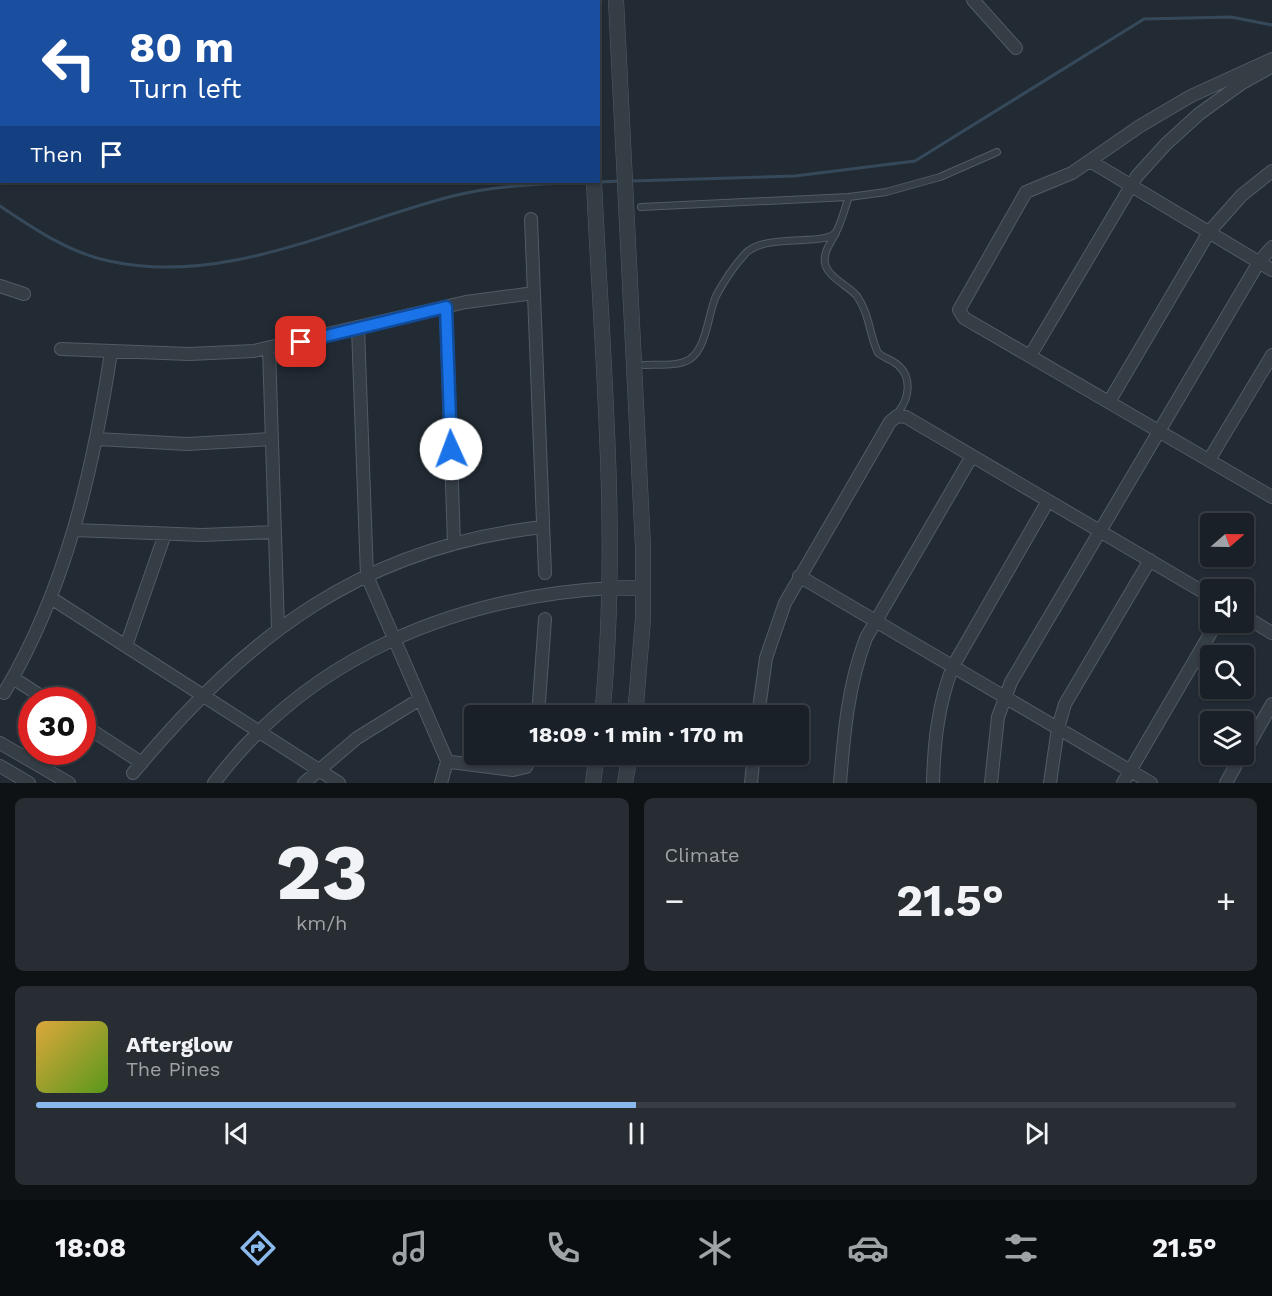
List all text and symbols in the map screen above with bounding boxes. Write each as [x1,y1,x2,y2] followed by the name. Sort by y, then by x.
[129,23,234,72] text: 80 m
[30,24,108,102] icon: left
[129,73,241,105] text: Turn left
[95,138,128,171] icon: arrive
[30,142,83,167] text: Then
[275,316,326,367] pin
[284,325,317,358] icon: arrive
[419,417,483,481] position arrow
[1200,513,1254,567] north arrow
[1200,513,1254,765] map controls
[1200,579,1254,633] button: sound
[1200,645,1254,699] button: search
[18,687,96,765] speed limit sign: 30
[1200,711,1254,765] button: layers
[529,722,744,747] text: 18:09 · 1 min · 170 m
[275,826,368,918] text: 23
[665,843,740,867] text: Climate
[896,874,1004,927] text: 21.5°
[665,881,684,920] text: −
[1216,881,1236,920] text: +
[296,911,348,935] text: km/h
[126,1032,233,1057] text: Afterglow
[126,1057,220,1081] text: The Pines
[220,1117,253,1150] icon: previous
[620,1117,653,1150] icon: pause
[1020,1117,1053,1150] icon: next
[237,1227,279,1269] icon: directions
[389,1227,431,1269] icon: music
[542,1227,584,1269] icon: phone
[694,1227,736,1269] icon: climate
[847,1227,889,1269] icon: car
[1000,1227,1042,1269] icon: filters
[55,1232,126,1264] text: 18:08
[1152,1232,1217,1264] text: 21.5°

